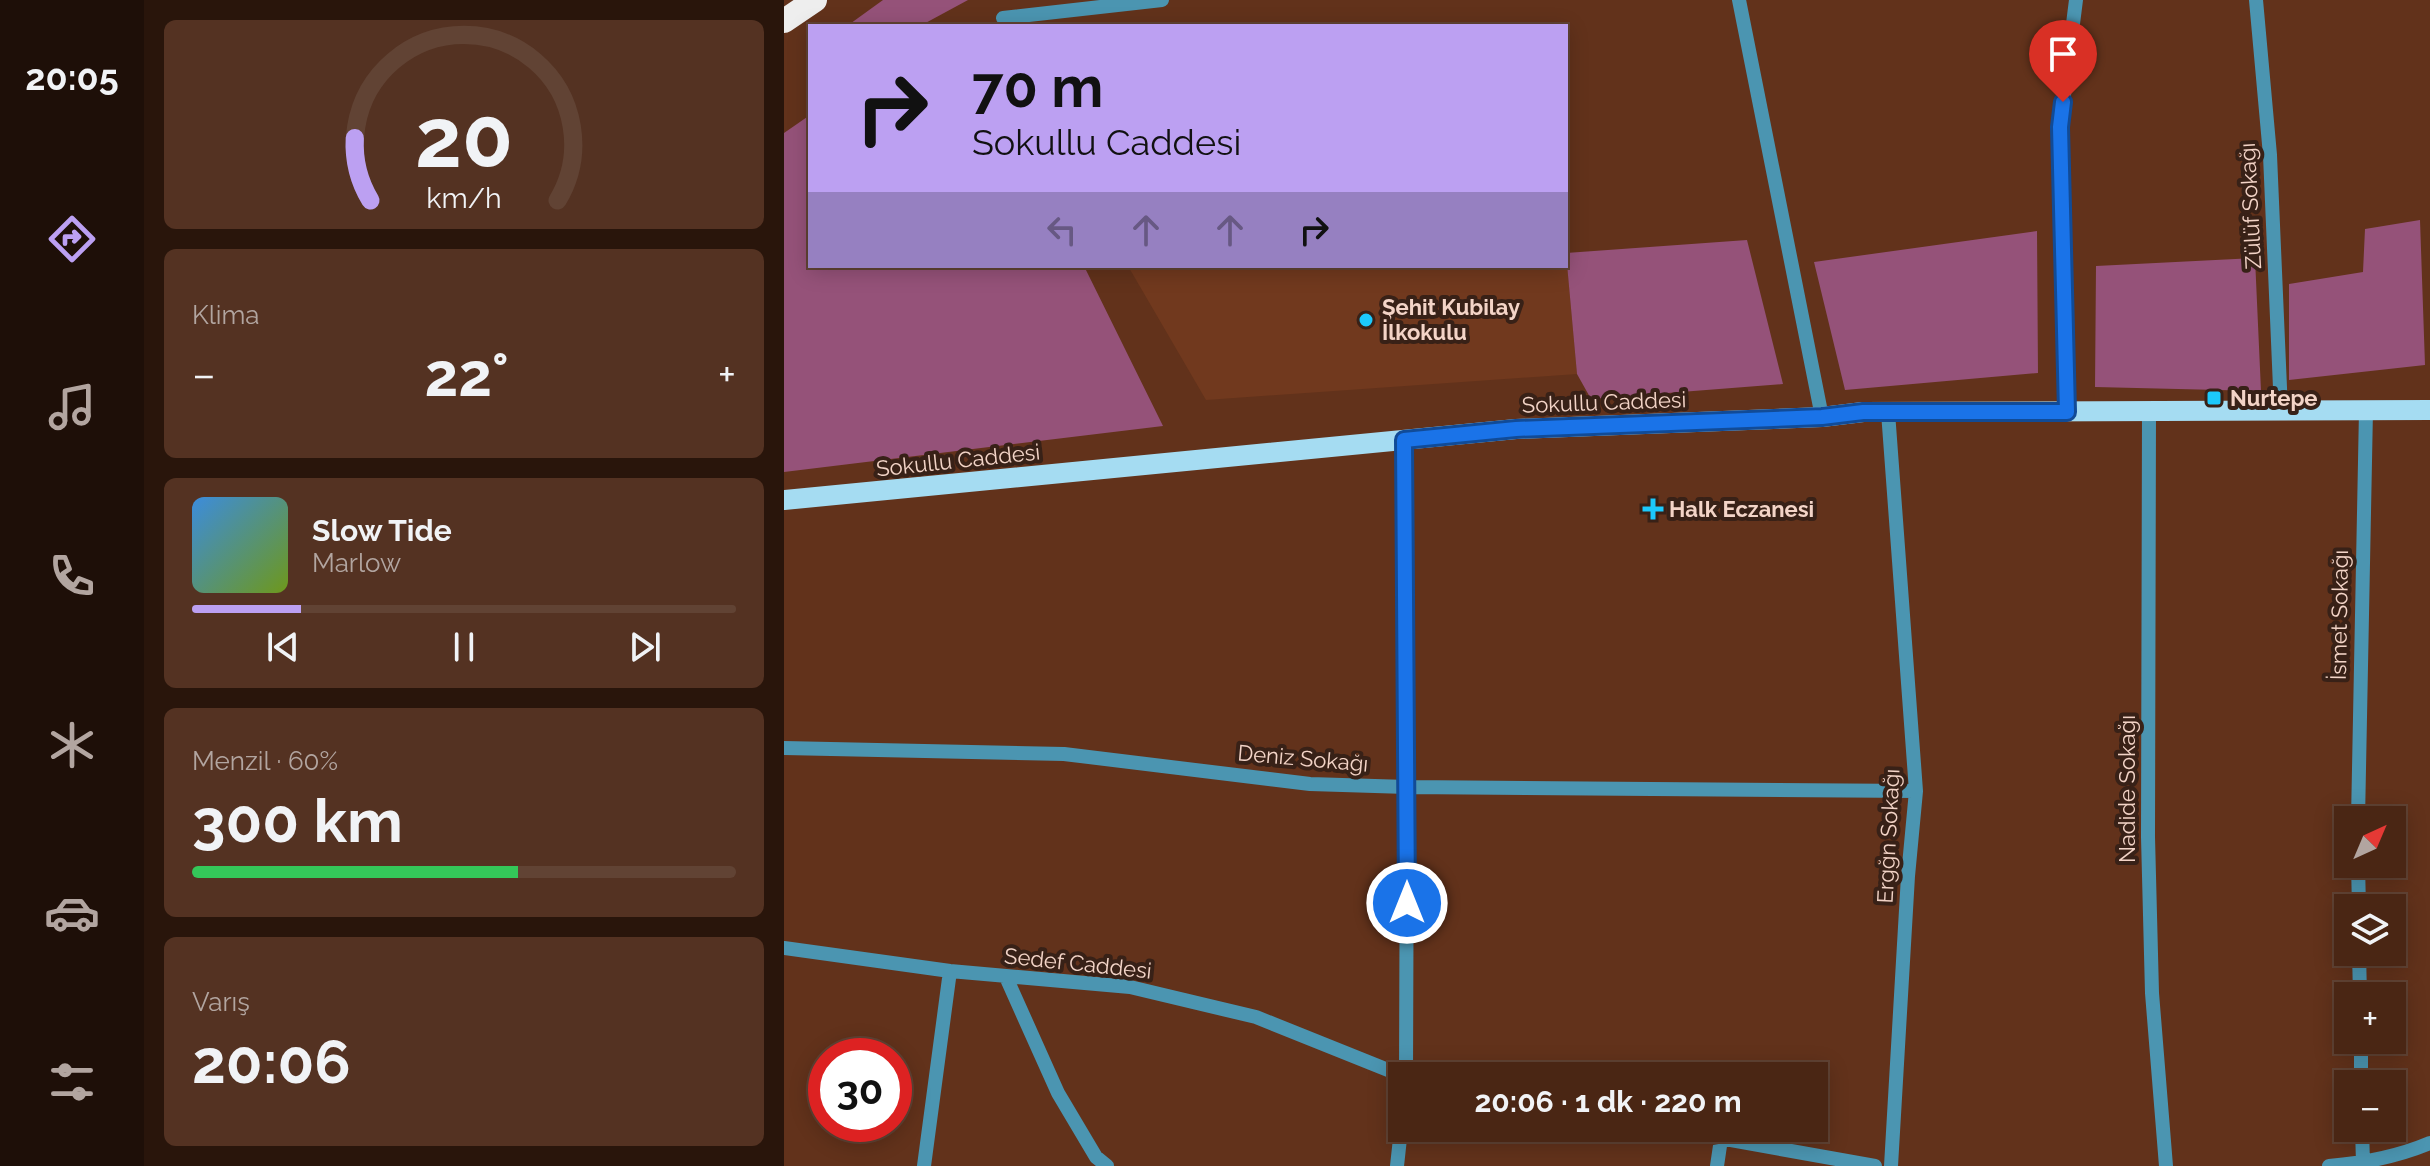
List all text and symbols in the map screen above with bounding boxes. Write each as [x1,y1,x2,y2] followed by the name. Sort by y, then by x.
[2029,20,2097,102] pin
[2041,32,2085,76] icon: arrive
[972,54,1103,120] text: 70 m
[25,56,119,98] text: 20:05
[840,56,944,160] icon: right
[415,88,513,185] text: 20
[972,121,1241,163] text: Sokullu Caddesi
[2234,142,2266,270] street label: Zülüf Sokağı
[426,181,502,215] text: km/h
[1040,208,1084,252] icon: left
[1124,208,1168,252] icon: ahead
[1208,208,1252,252] icon: ahead
[1292,208,1336,252] icon: right
[44,211,100,267] icon: directions
[1382,294,1520,345] place label: Şehit Kubilay İlkokulu
[192,300,260,330] text: Klima
[1357,311,1375,329] marker: Şehit Kubilay İlkokulu
[425,340,509,410] text: 22°
[192,349,216,400] text: −
[718,349,736,400] text: +
[44,379,100,435] icon: music
[2230,385,2318,411] place label: Nurtepe
[1521,386,1687,418] street label: Sokullu Caddesi
[2205,389,2223,407] marker: Nurtepe
[875,438,1041,482] street label: Sokullu Caddesi
[1669,496,1814,522] place label: Halk Eczanesi
[1644,500,1662,518] marker: Halk Eczanesi
[312,513,452,548] text: Slow Tide
[44,548,100,604] icon: phone
[312,548,401,578] text: Marlow
[2325,550,2353,680] street label: İsmet Sokağı
[261,625,305,669] icon: previous
[442,625,486,669] icon: pause
[623,625,667,669] icon: next
[2114,715,2140,863] street label: Nadide Sokağı
[44,717,100,773] icon: climate
[1237,739,1369,777] street label: Deniz Sokağı
[192,746,338,776] text: Menzil · 60%
[1871,768,1905,904] street label: Ergğn Sokağı
[192,786,403,856] text: 300 km
[2334,806,2406,878] north arrow
[2334,806,2406,1142] map controls
[1365,861,1449,945] position arrow
[44,885,100,941] icon: car
[2334,894,2406,966] button: layers
[1003,942,1153,984] street label: Sedef Caddesi
[2334,982,2406,1054] button: +
[192,987,250,1017] text: Varış
[192,1027,351,1097] text: 20:06
[808,1038,912,1142] speed limit sign: 30
[44,1054,100,1110] icon: filters
[2334,1070,2406,1142] button: −
[1474,1084,1742,1119] text: 20:06 · 1 dk · 220 m

